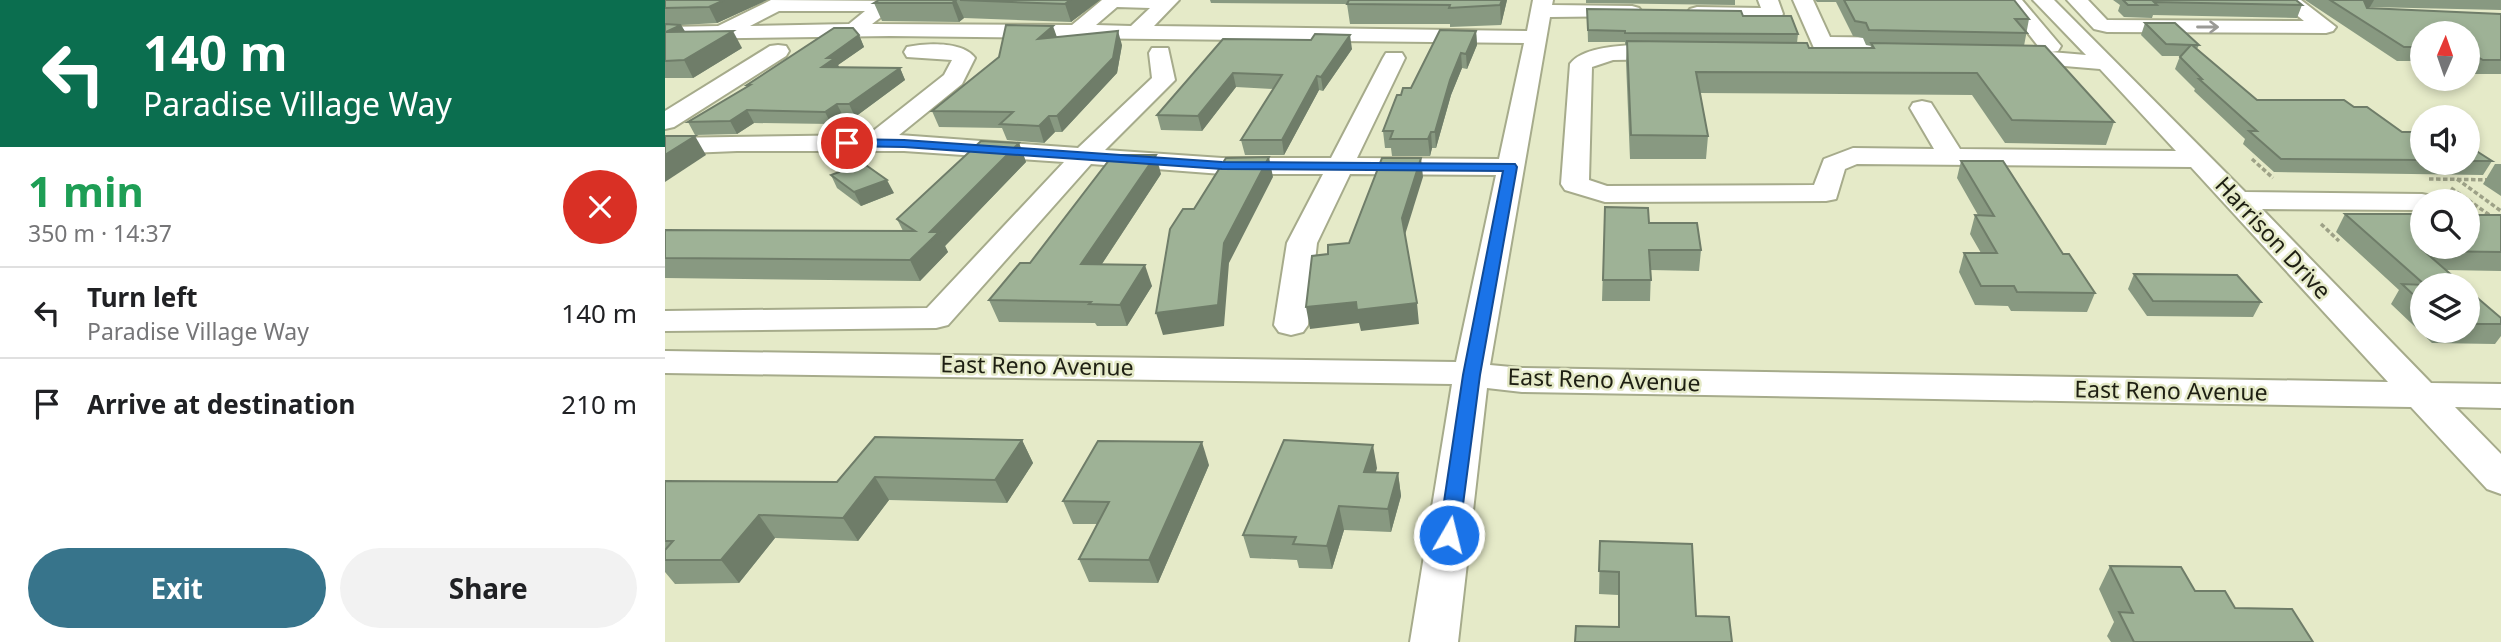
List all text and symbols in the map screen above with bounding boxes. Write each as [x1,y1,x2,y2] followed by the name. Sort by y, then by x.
[143,19,288,85] text: 140 m
[2197,20,2220,34] one-way arrow
[2410,21,2480,91] north arrow
[2410,21,2480,343] map controls
[28,28,119,119] icon: left
[143,82,452,125] text: Paradise Village Way
[2410,105,2480,175] button: sound
[817,113,877,173] pin
[828,124,866,162] icon: arrive
[28,162,144,219] text: 1 min
[2209,169,2339,306] street label: Harrison Drive
[563,170,637,244] button: close
[2410,189,2480,259] button: search
[28,217,172,249] text: 350 m · 14:37
[2410,273,2480,343] button: layers
[87,279,198,315] text: Turn left
[28,294,66,332] icon: left
[561,295,637,331] text: 140 m
[87,315,309,347] text: Paradise Village Way
[940,347,1134,383] street label: East Reno Avenue
[1507,360,1701,398] street label: East Reno Avenue
[2074,372,2268,408] street label: East Reno Avenue
[28,385,66,423] icon: arrive
[87,386,356,422] text: Arrive at destination
[561,386,637,422] text: 210 m
[1412,498,1486,572] position arrow
[28,548,326,628] button: Exit
[340,548,637,628] button: Share

